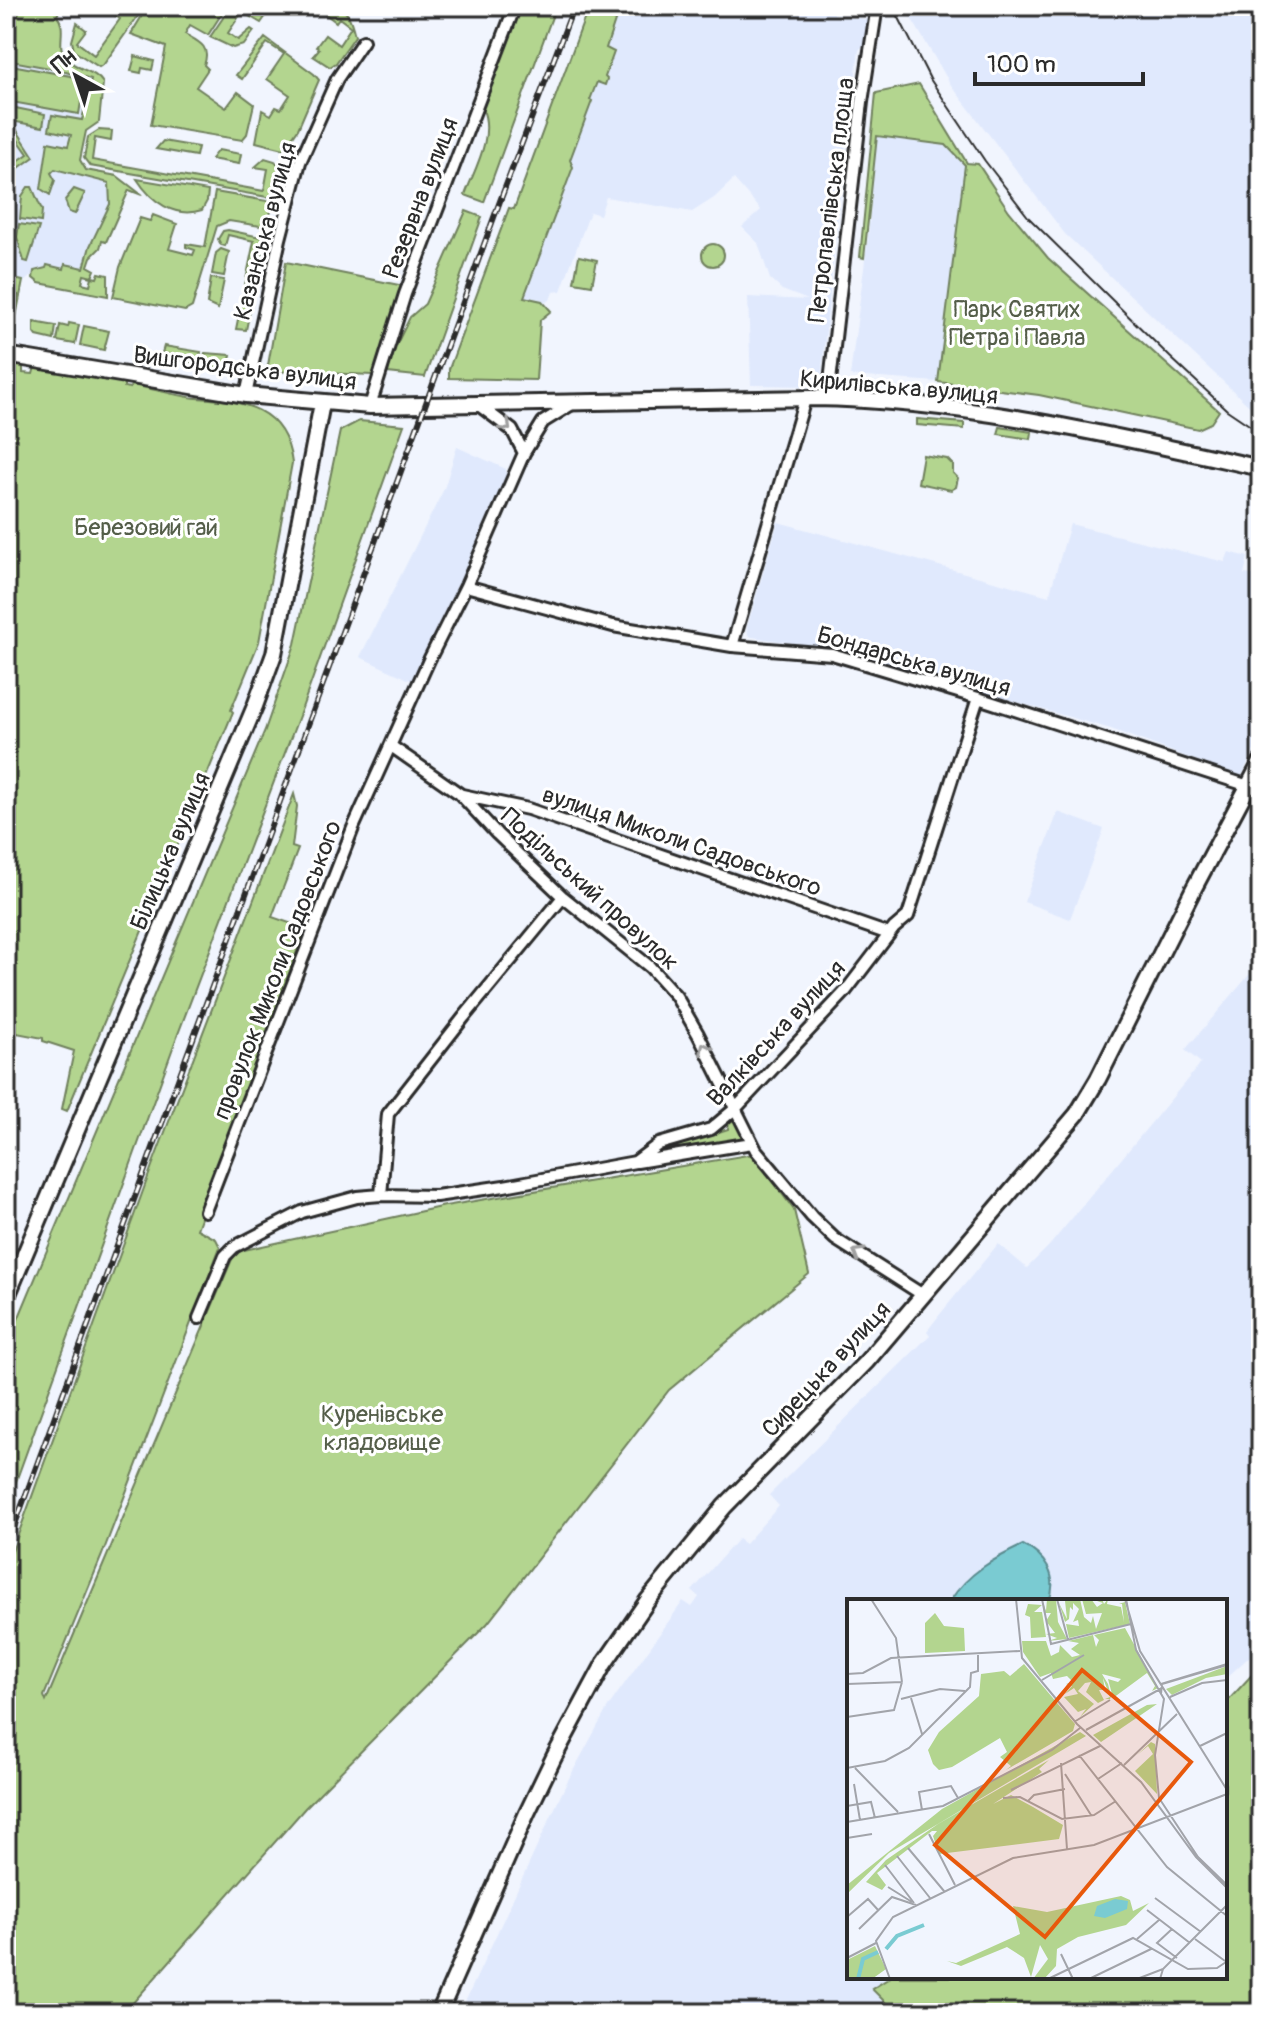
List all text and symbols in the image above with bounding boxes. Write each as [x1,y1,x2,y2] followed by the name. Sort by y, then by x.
[36,36,116,116] north arrow
[975,36,1143,86] scale bar
[46,43,82,80] text: Пн
[987,50,1056,79] text: 100 m
[802,76,861,324] street label: Петропавлівська площа
[376,113,465,283] street label: Резервна вулиця
[228,139,303,323] street label: Казанська вулиця
[949,295,1085,352] park label: Парк Святих Петра і Павла
[132,340,358,397] street label: Вишгородська вулиця
[799,364,999,411] street label: Кирилівська вулиця
[497,417,511,432] one-way arrow
[74,513,218,542] park label: Березовий гай
[814,620,1014,703] street label: Бондарська вулиця
[124,768,217,934] street label: Білицька вулиця
[538,780,825,903] street label: вулиця Миколи Садовського
[495,802,684,977] street label: Подільський провулок
[207,816,348,1124] street label: провулок Миколи Садовського
[701,954,852,1113] street label: Валківська вулиця
[700,1041,715,1056] one-way arrow
[852,1247,867,1263] one-way arrow
[756,1295,897,1443] street label: Сирецька вулиця
[321,1400,444,1457] park label: Куренівське кладовище
[847,1599,1227,1979] inset map

